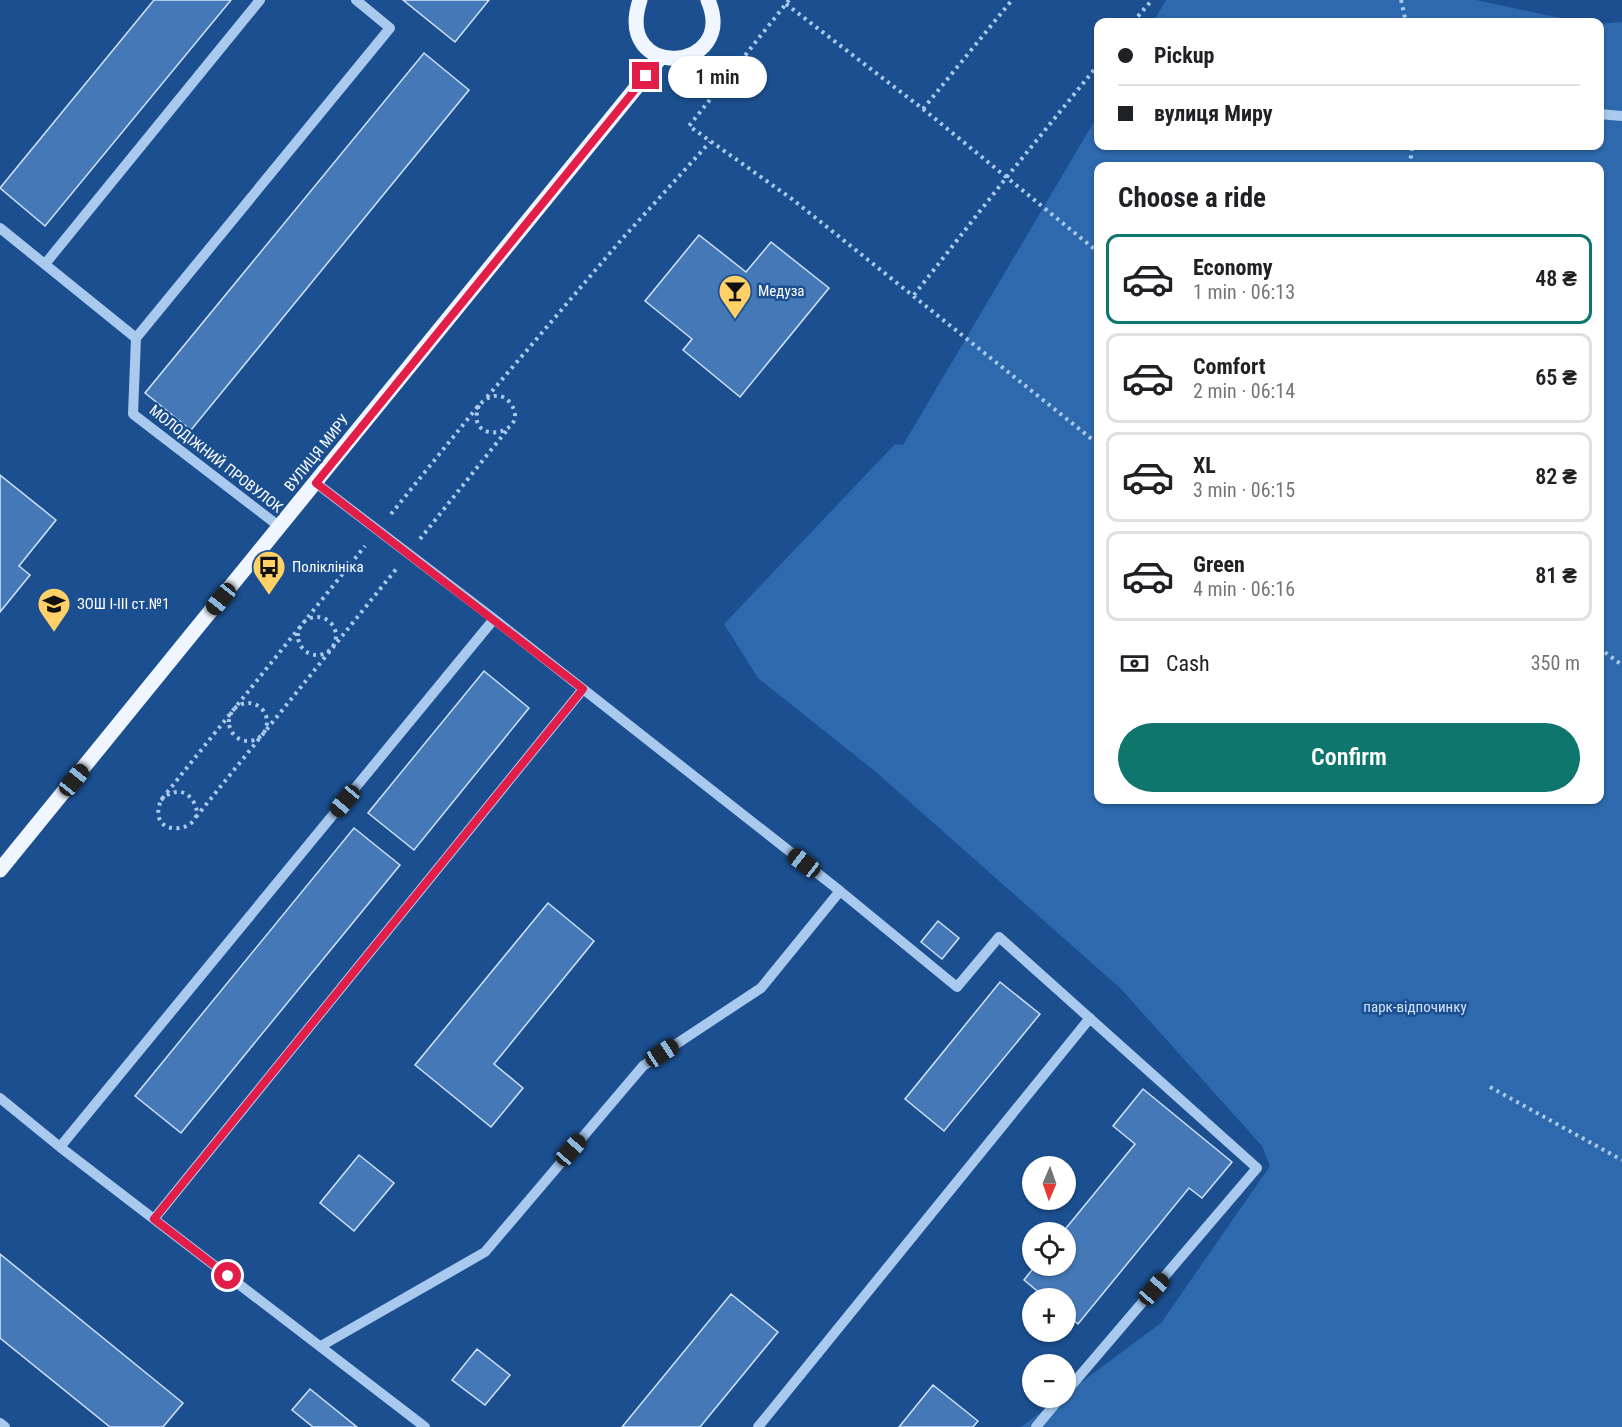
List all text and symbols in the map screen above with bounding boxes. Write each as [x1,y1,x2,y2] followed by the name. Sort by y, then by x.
[1154,43,1214,68] text: Pickup
[667,55,766,97] callout: 1 min
[632,62,659,89] route end
[695,65,740,89] text: 1 min
[1154,101,1273,126] text: вулиця Миру
[1118,182,1266,214] text: Choose a ride
[1121,252,1175,306] icon: car
[1193,255,1273,280] text: Economy
[1535,266,1577,291] text: 48 ₴
[717,273,753,320] bar icon: Медуза
[1193,280,1295,304] text: 1 min · 06:13
[758,282,805,300] place label: Медуза
[1121,351,1175,405] icon: car
[1193,354,1266,379] text: Comfort
[1535,365,1577,390] text: 65 ₴
[1193,379,1295,403] text: 2 min · 06:14
[146,401,287,517] street label: МОЛОДІЖНИЙ ПРОВУЛОК
[281,411,353,495] street label: ВУЛИЦЯ МИРУ
[1121,450,1175,504] icon: car
[1193,453,1216,478] text: XL
[1535,464,1577,489] text: 82 ₴
[1193,478,1295,502] text: 3 min · 06:15
[251,549,287,596] bus stop icon: Поліклініка
[1121,549,1175,603] icon: car
[1193,552,1245,577] text: Green
[292,558,364,576] place label: Поліклініка
[1535,563,1577,588] text: 81 ₴
[1193,577,1295,601] text: 4 min · 06:16
[203,579,239,619] car
[36,586,72,633] school or university icon: ЗОШ I-III ст.№1
[77,595,170,613] place label: ЗОШ I-III ст.№1
[1118,647,1151,680] icon: cash
[1166,651,1210,676] text: Cash
[1531,651,1580,675] text: 350 m
[1118,723,1580,792] button: Confirm
[56,760,92,800] car
[327,781,363,821] car
[784,845,824,881] car
[1363,998,1467,1016] park label: парк-відпочинку
[642,1036,682,1070] car
[552,1131,590,1169] car
[1022,1156,1076,1210] north arrow
[1022,1156,1076,1408] map controls
[1022,1222,1076,1276] button: locate
[214,1262,241,1289] route start
[1135,1270,1173,1308] car
[1022,1288,1076,1342] button: +
[1022,1354,1076,1408] button: −

